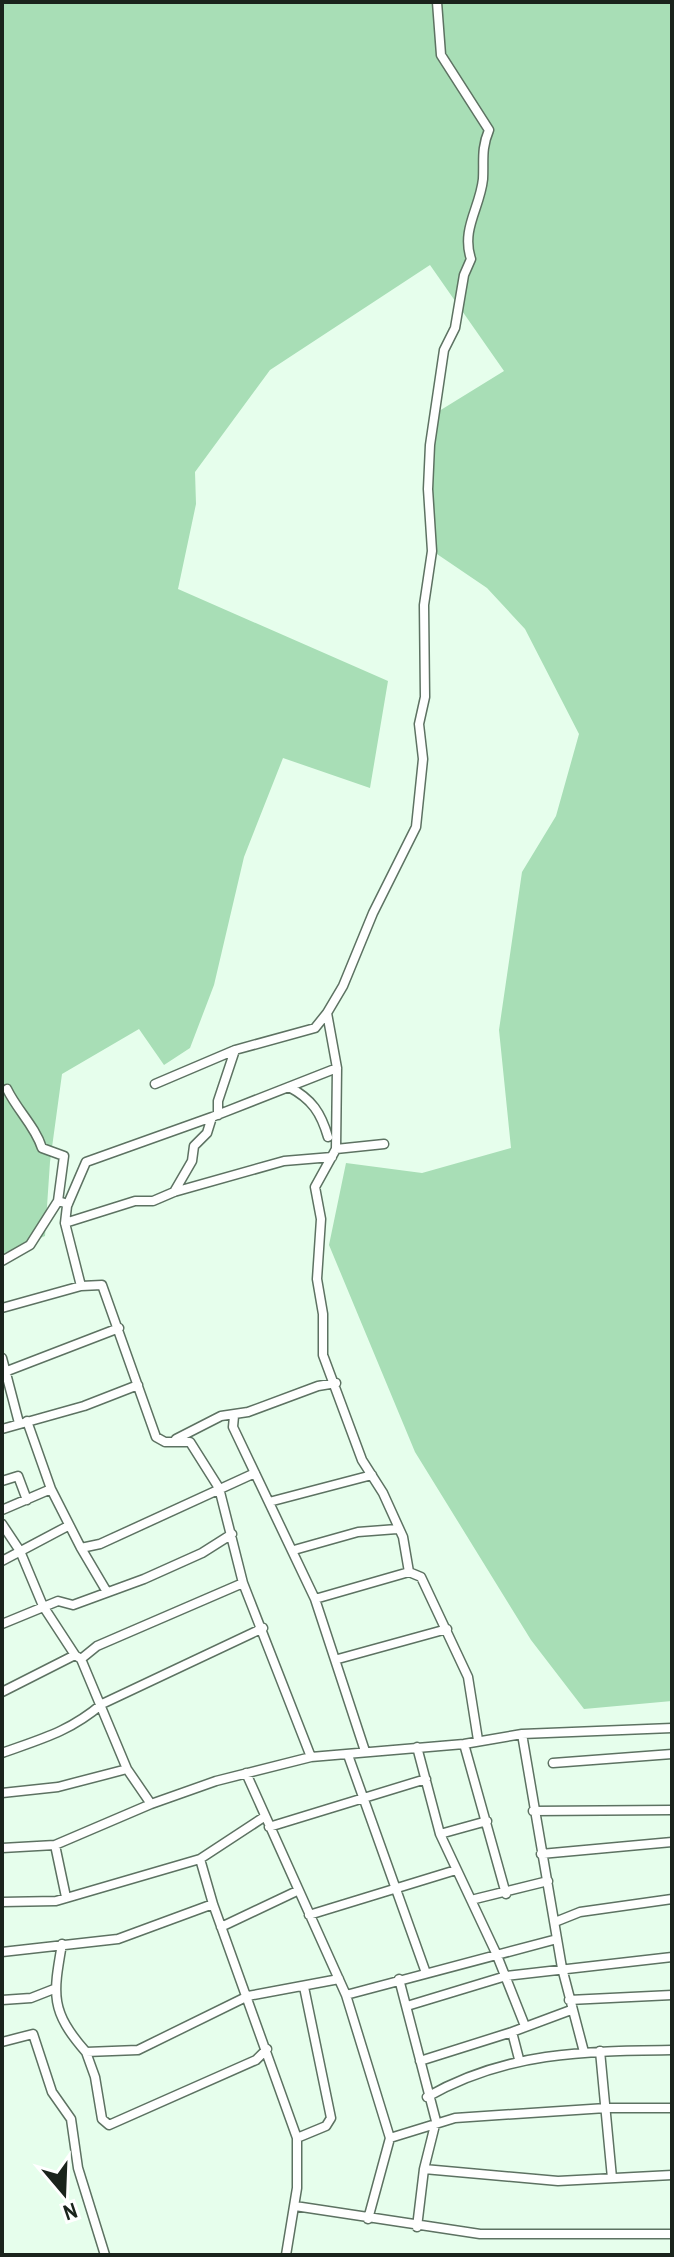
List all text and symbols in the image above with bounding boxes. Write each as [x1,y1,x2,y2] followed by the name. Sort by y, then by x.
[24,2153,104,2233] north arrow
[59,2196,82,2228] text: N

